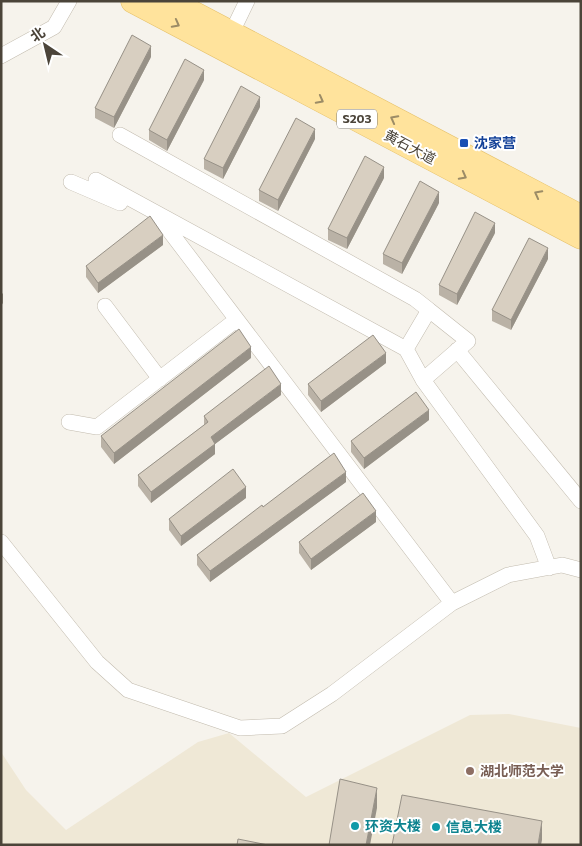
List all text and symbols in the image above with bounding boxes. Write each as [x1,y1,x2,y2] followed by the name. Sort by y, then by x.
[171,18,180,28] one-way arrow
[20,20,70,70] north arrow
[27,23,48,45] text: 北
[314,94,323,104] one-way arrow
[337,110,377,128] road number: S203
[390,115,399,125] one-way arrow
[382,126,439,167] street label: 黄石大道
[474,134,516,151] place label: 沈家营
[458,137,470,149] marker: 沈家营
[458,169,467,179] one-way arrow
[534,191,543,201] one-way arrow
[480,762,564,779] place label: 湖北师范大学
[464,765,476,777] marker: 湖北师范大学
[365,817,421,834] place label: 环资大楼
[446,818,502,835] place label: 信息大楼
[349,820,361,832] marker: 环资大楼
[430,821,442,833] marker: 信息大楼

